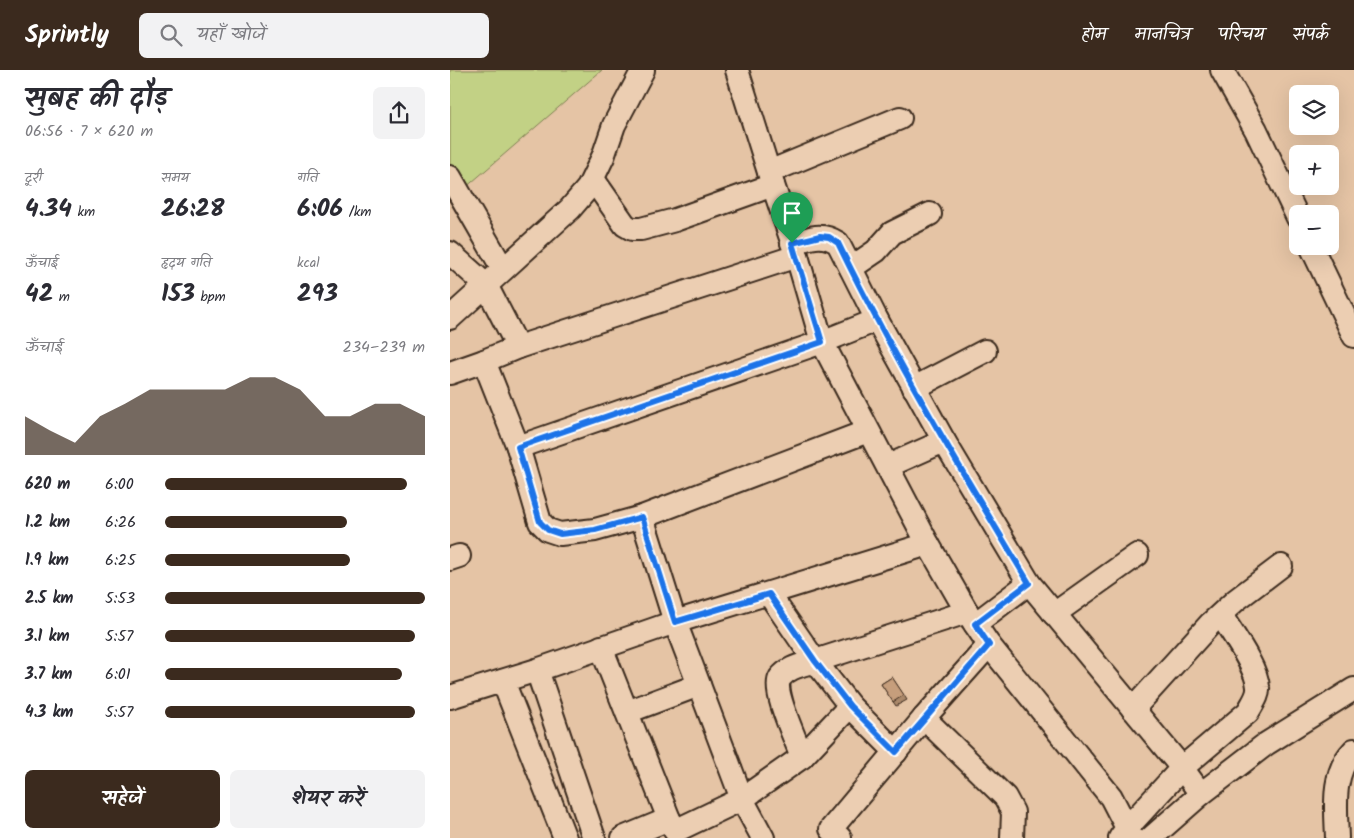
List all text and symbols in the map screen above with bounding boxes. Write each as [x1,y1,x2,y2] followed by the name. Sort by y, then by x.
[139,13,489,58] search box
[25,16,109,55] text: Sprintly
[197,20,266,50] text: यहाँ खोजें
[157,21,185,49] icon: search
[1081,21,1106,50] text: होम
[1134,21,1190,50] text: मानचित्र
[1218,21,1264,50] text: परिचय
[1292,21,1329,50] text: संपर्क
[25,77,168,122] text: सुबह की दौड़
[1289,85,1339,255] map controls
[1289,85,1339,135] button: layers
[373,87,425,139] button: share
[25,119,153,144] text: 06:56 · 7 × 620 m
[1289,145,1339,195] button: +
[25,167,42,189] text: दूरी
[161,167,189,189] text: समय
[297,167,318,189] text: गति
[25,189,72,229] text: 4.34
[161,189,225,229] text: 26:28
[297,189,343,229] text: 6:06
[771,192,813,243] pin
[778,199,806,227] icon: arrive
[72,201,95,223] text: km
[343,201,371,223] text: /km
[1289,205,1339,255] button: −
[25,252,58,274] text: ऊँचाई
[161,252,211,274] text: हृदय गति
[297,252,320,274] text: kcal
[25,274,53,314] text: 42
[161,274,195,314] text: 153
[297,274,338,314] text: 293
[53,286,70,308] text: m
[195,286,226,308] text: bpm
[25,335,63,360] text: ऊँचाई
[343,335,425,360] text: 234–239 m
[25,472,70,497] text: 620 m
[105,472,134,497] text: 6:00
[25,510,70,535] text: 1.2 km
[105,510,136,535] text: 6:26
[25,548,69,573] text: 1.9 km
[105,548,136,573] text: 6:25
[25,586,73,611] text: 2.5 km
[105,586,135,611] text: 5:53
[25,624,70,649] text: 3.1 km
[105,624,134,649] text: 5:57
[25,662,72,687] text: 3.7 km
[105,662,131,687] text: 6:01
[25,700,73,725] text: 4.3 km
[105,700,134,725] text: 5:57
[25,770,220,828] button: सहेजें
[230,770,425,828] button: शेयर करें

